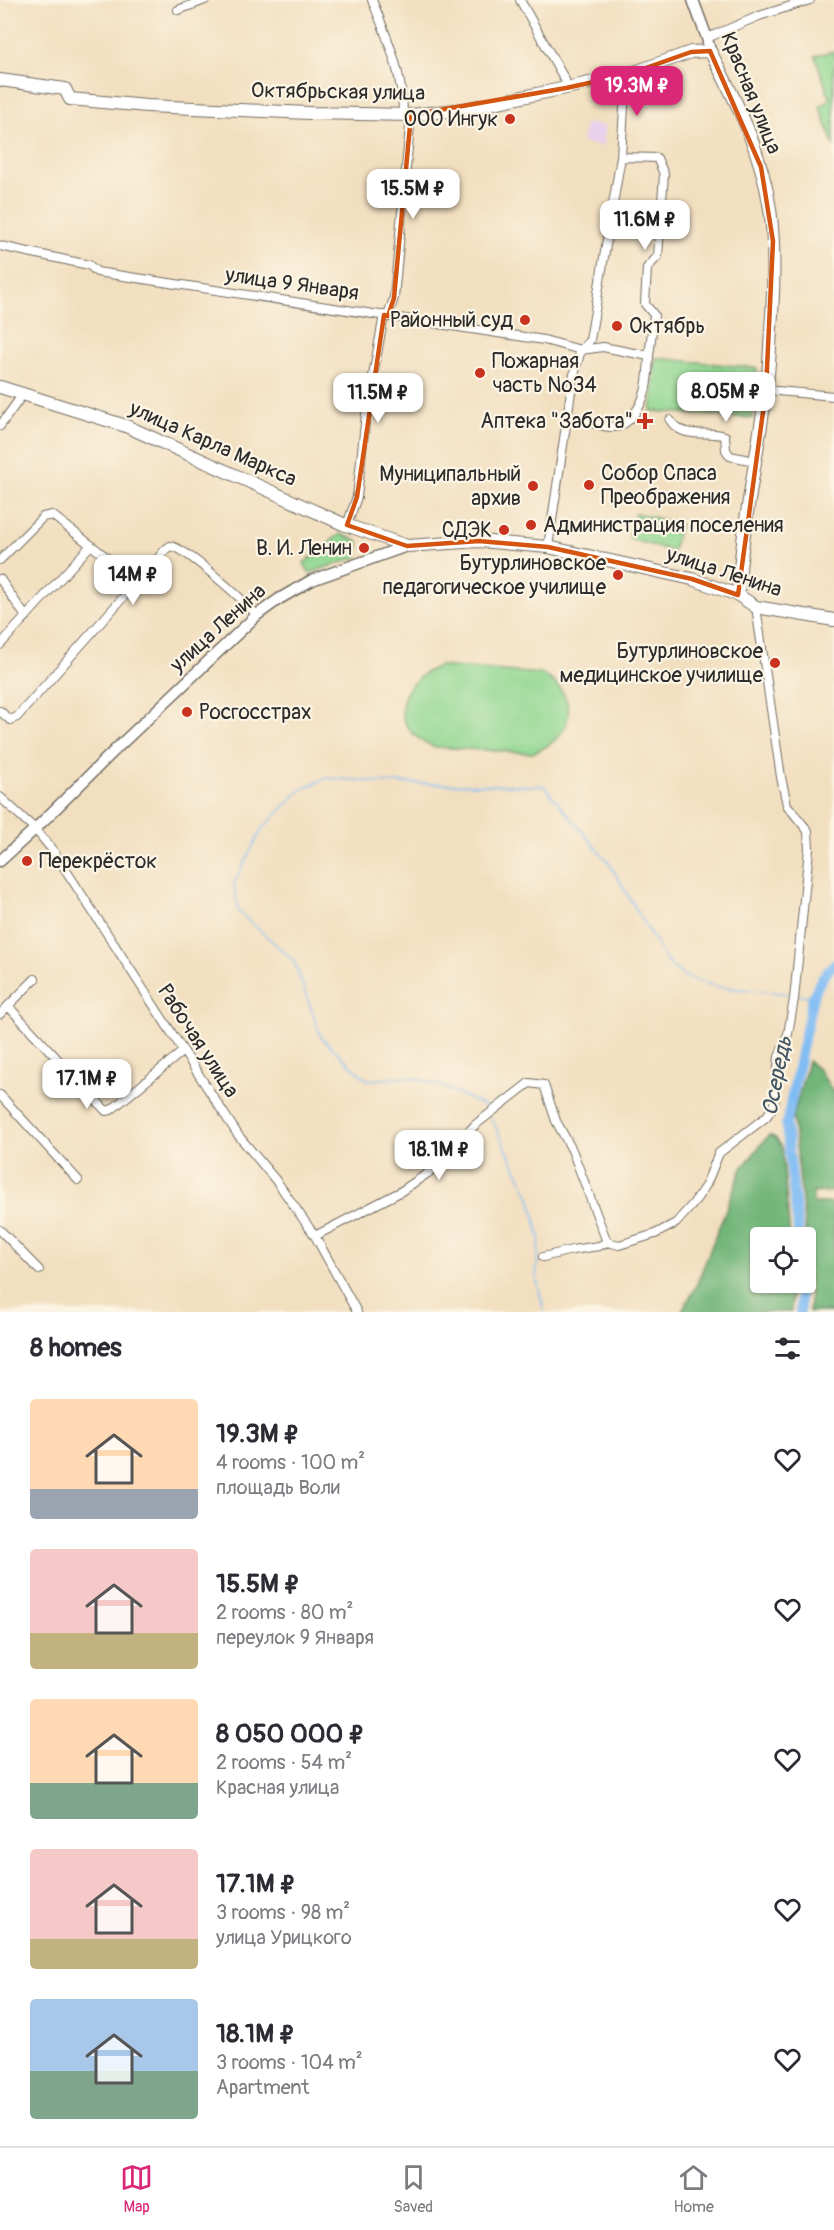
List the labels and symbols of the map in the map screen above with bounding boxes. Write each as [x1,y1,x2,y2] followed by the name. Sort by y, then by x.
[714,28,788,158] street label: Красная улица
[582,66,692,117] pin: 19.3M ₽
[251,77,425,107] street label: Октябрьская улица
[403,106,498,133] place label: ООО Ингук
[503,112,517,126] marker: ООО Ингук
[358,169,468,220] pin: 15.5M ₽
[590,200,700,251] pin: 11.6M ₽
[222,261,361,307] street label: улица 9 Января
[390,307,513,334] place label: Районный суд
[518,313,532,327] marker: Районный суд
[629,313,705,340] place label: Октябрь
[610,319,624,333] marker: Октябрь
[492,348,597,399] place label: Пожарная часть №34
[473,366,487,380] marker: Пожарная часть №34
[671,372,781,423] pin: 8.05M ₽
[323,373,433,424] pin: 11.5M ₽
[124,395,301,493] street label: улица Карла Маркса
[480,408,633,435] place label: Аптека "Забота"
[638,414,652,428] marker: Аптека "Забота"
[601,460,730,511] place label: Собор Спаса Преображения
[379,461,521,512] place label: Муниципальный архив
[582,478,596,492] marker: Собор Спаса Преображения
[526,479,540,493] marker: Муниципальный архив
[543,512,784,539] place label: Администрация поселения
[442,517,492,544] place label: СДЭК
[524,518,538,532] marker: Администрация поселения
[497,523,511,537] marker: СДЭК
[256,535,352,562] place label: В. И. Ленин
[662,540,785,603] street label: улица Ленина
[357,541,371,555] marker: В. И. Ленин
[382,550,607,601] place label: Бутурлиновское педагогическое училище
[91,555,175,606] pin: 14M ₽
[611,568,625,582] marker: Бутурлиновское педагогическое училище
[164,578,272,679] street label: улица Ленина
[560,638,764,689] place label: Бутурлиновское медицинское училище
[768,656,782,670] marker: Бутурлиновское медицинское училище
[199,699,311,726] place label: Росгосстрах
[180,705,194,719] marker: Росгосстрах
[39,848,157,875] place label: Перекрёсток
[20,854,34,868] marker: Перекрёсток
[151,979,245,1103] street label: Рабочая улица
[756,1033,799,1118] water label: Осередь
[32,1059,142,1110] pin: 17.1M ₽
[384,1130,494,1181] pin: 18.1M ₽

